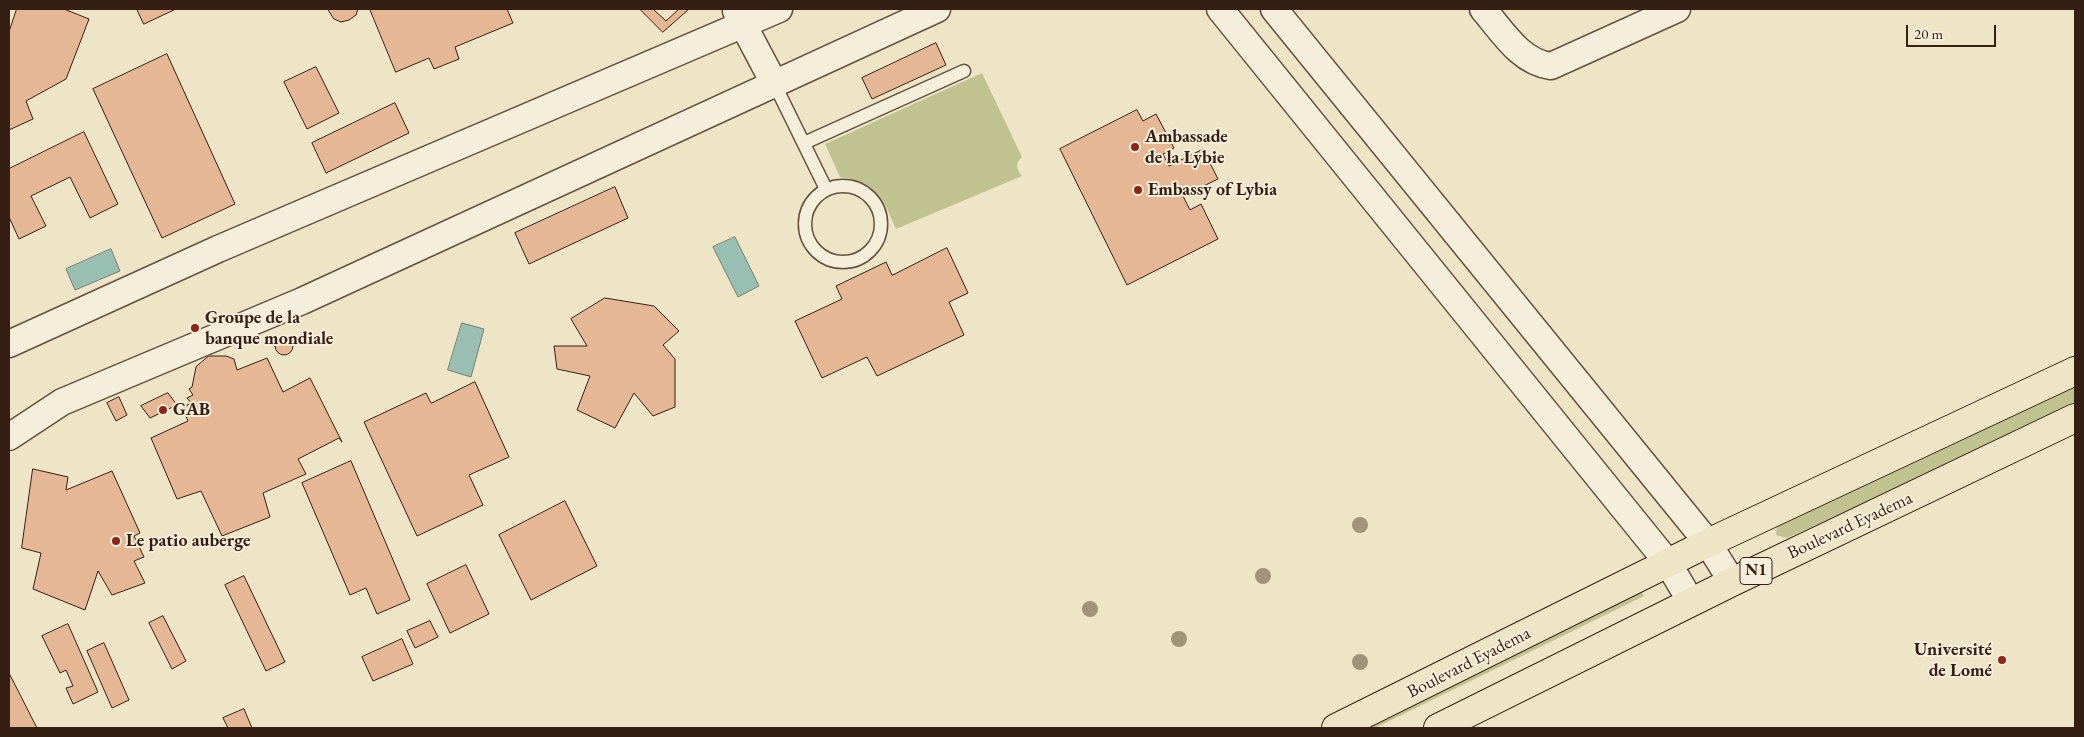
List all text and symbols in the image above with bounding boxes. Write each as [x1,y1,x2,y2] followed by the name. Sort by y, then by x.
[1909,15,1999,47] scale bar
[1914,24,1943,43] text: 20 m
[1145,126,1228,168] place label: Ambassade de la Lybie
[1129,141,1141,153] marker: Ambassade de la Lybie
[1148,179,1277,201] place label: Embassy of Lybia
[1132,184,1144,196] marker: Embassy of Lybia
[205,307,333,350] place label: Groupe de la banque mondiale
[189,322,201,334] marker: Groupe de la banque mondiale
[173,399,210,421] place label: GAB
[157,404,169,416] marker: GAB
[1784,488,1916,564] street label: Boulevard Eyadema
[126,530,251,552] place label: Le patio auberge
[110,535,122,547] marker: Le patio auberge
[1740,558,1772,584] road number: N1
[1404,623,1534,703] street label: Boulevard Eyadema
[1914,639,1992,682] place label: Université de Lomé
[1996,654,2008,666] marker: Université de Lomé

